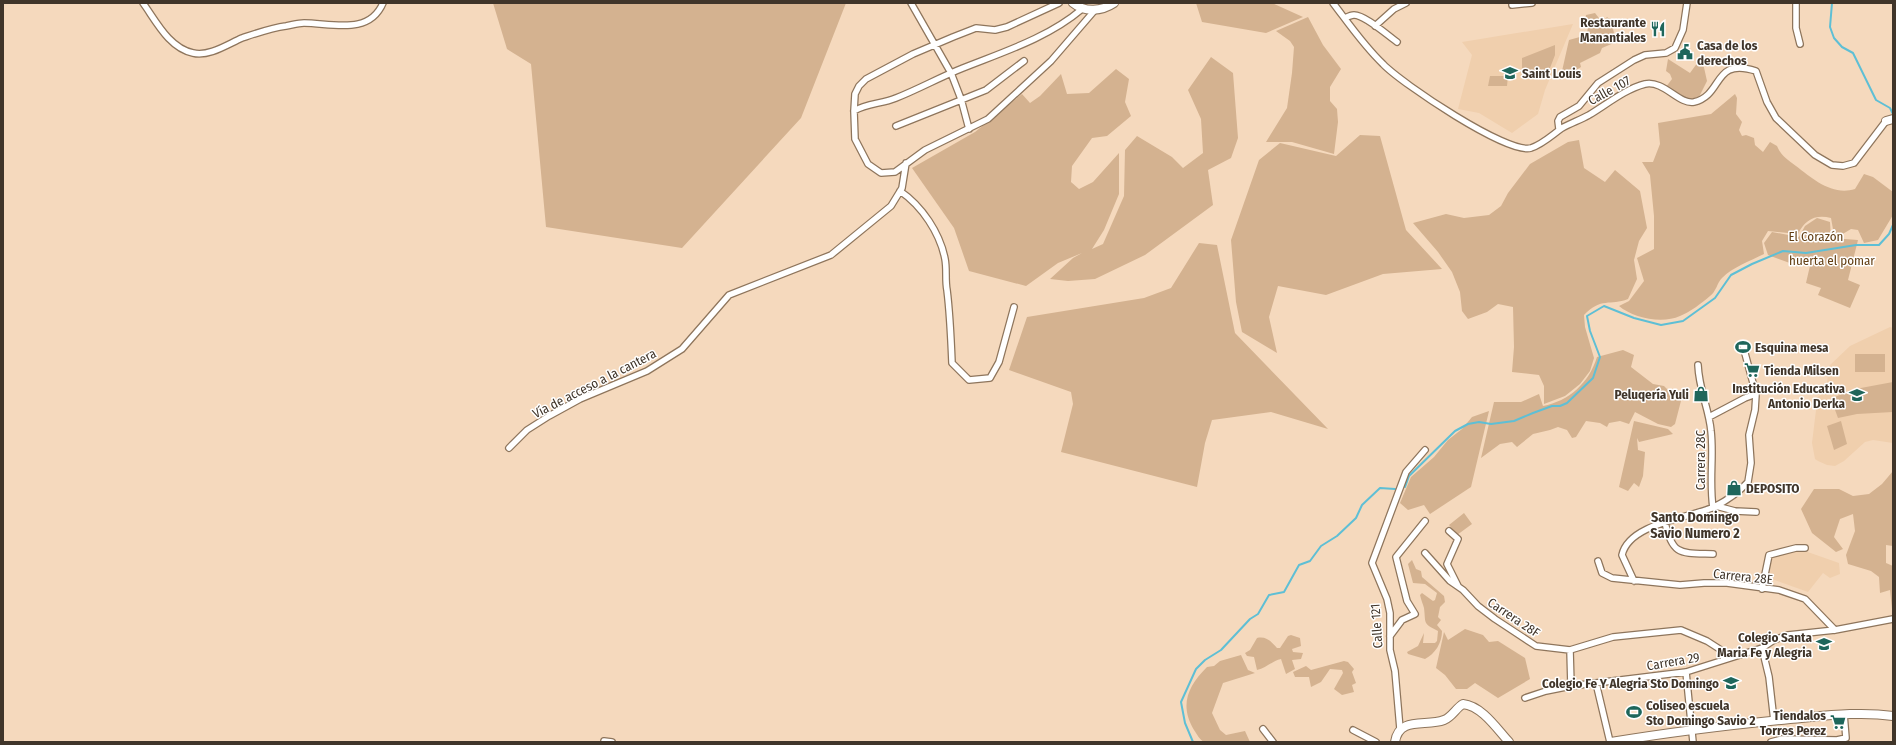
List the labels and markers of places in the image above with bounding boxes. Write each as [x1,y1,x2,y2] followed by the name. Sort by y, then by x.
[1580,15,1646,45] place label: Restaurante Manantiales
[1649,20,1667,38] restaurant icon: Restaurante Manantiales
[1697,38,1758,68] place label: Casa de los derechos
[1676,43,1694,61] public building icon: Casa de los derechos
[1501,64,1519,82] school or university icon: Saint Louis
[1522,66,1582,81] place label: Saint Louis
[1734,338,1752,356] sports icon: Esquina mesa
[1755,340,1829,355] place label: Esquina mesa
[1743,361,1761,379] supermarket icon: Tienda Milsen
[1764,363,1839,378] place label: Tienda Milsen
[1732,381,1846,411] place label: Institución Educativa Antonio Derka
[1692,385,1710,403] shop icon: Peluqería Yuli
[1848,386,1866,404] school or university icon: Institución Educativa Antonio Derka
[1614,387,1689,402] place label: Peluqería Yuli
[1725,479,1743,497] shop icon: DEPOSITO
[1746,481,1800,496] place label: DEPOSITO
[1717,630,1813,660] place label: Colegio Santa Maria Fe y Alegria
[1815,635,1833,653] school or university icon: Colegio Santa Maria Fe y Alegria
[1722,674,1740,692] school or university icon: Colegio Fe Y Alegria Sto Domingo
[1542,676,1719,691] place label: Colegio Fe Y Alegria Sto Domingo
[1646,698,1756,728] place label: Coliseo escuela Sto Domingo Savio 2
[1625,703,1643,721] sports icon: Coliseo escuela Sto Domingo Savio 2
[1760,708,1827,738] place label: Tiendalos Torres Perez
[1829,713,1847,731] supermarket icon: Tiendalos Torres Perez

